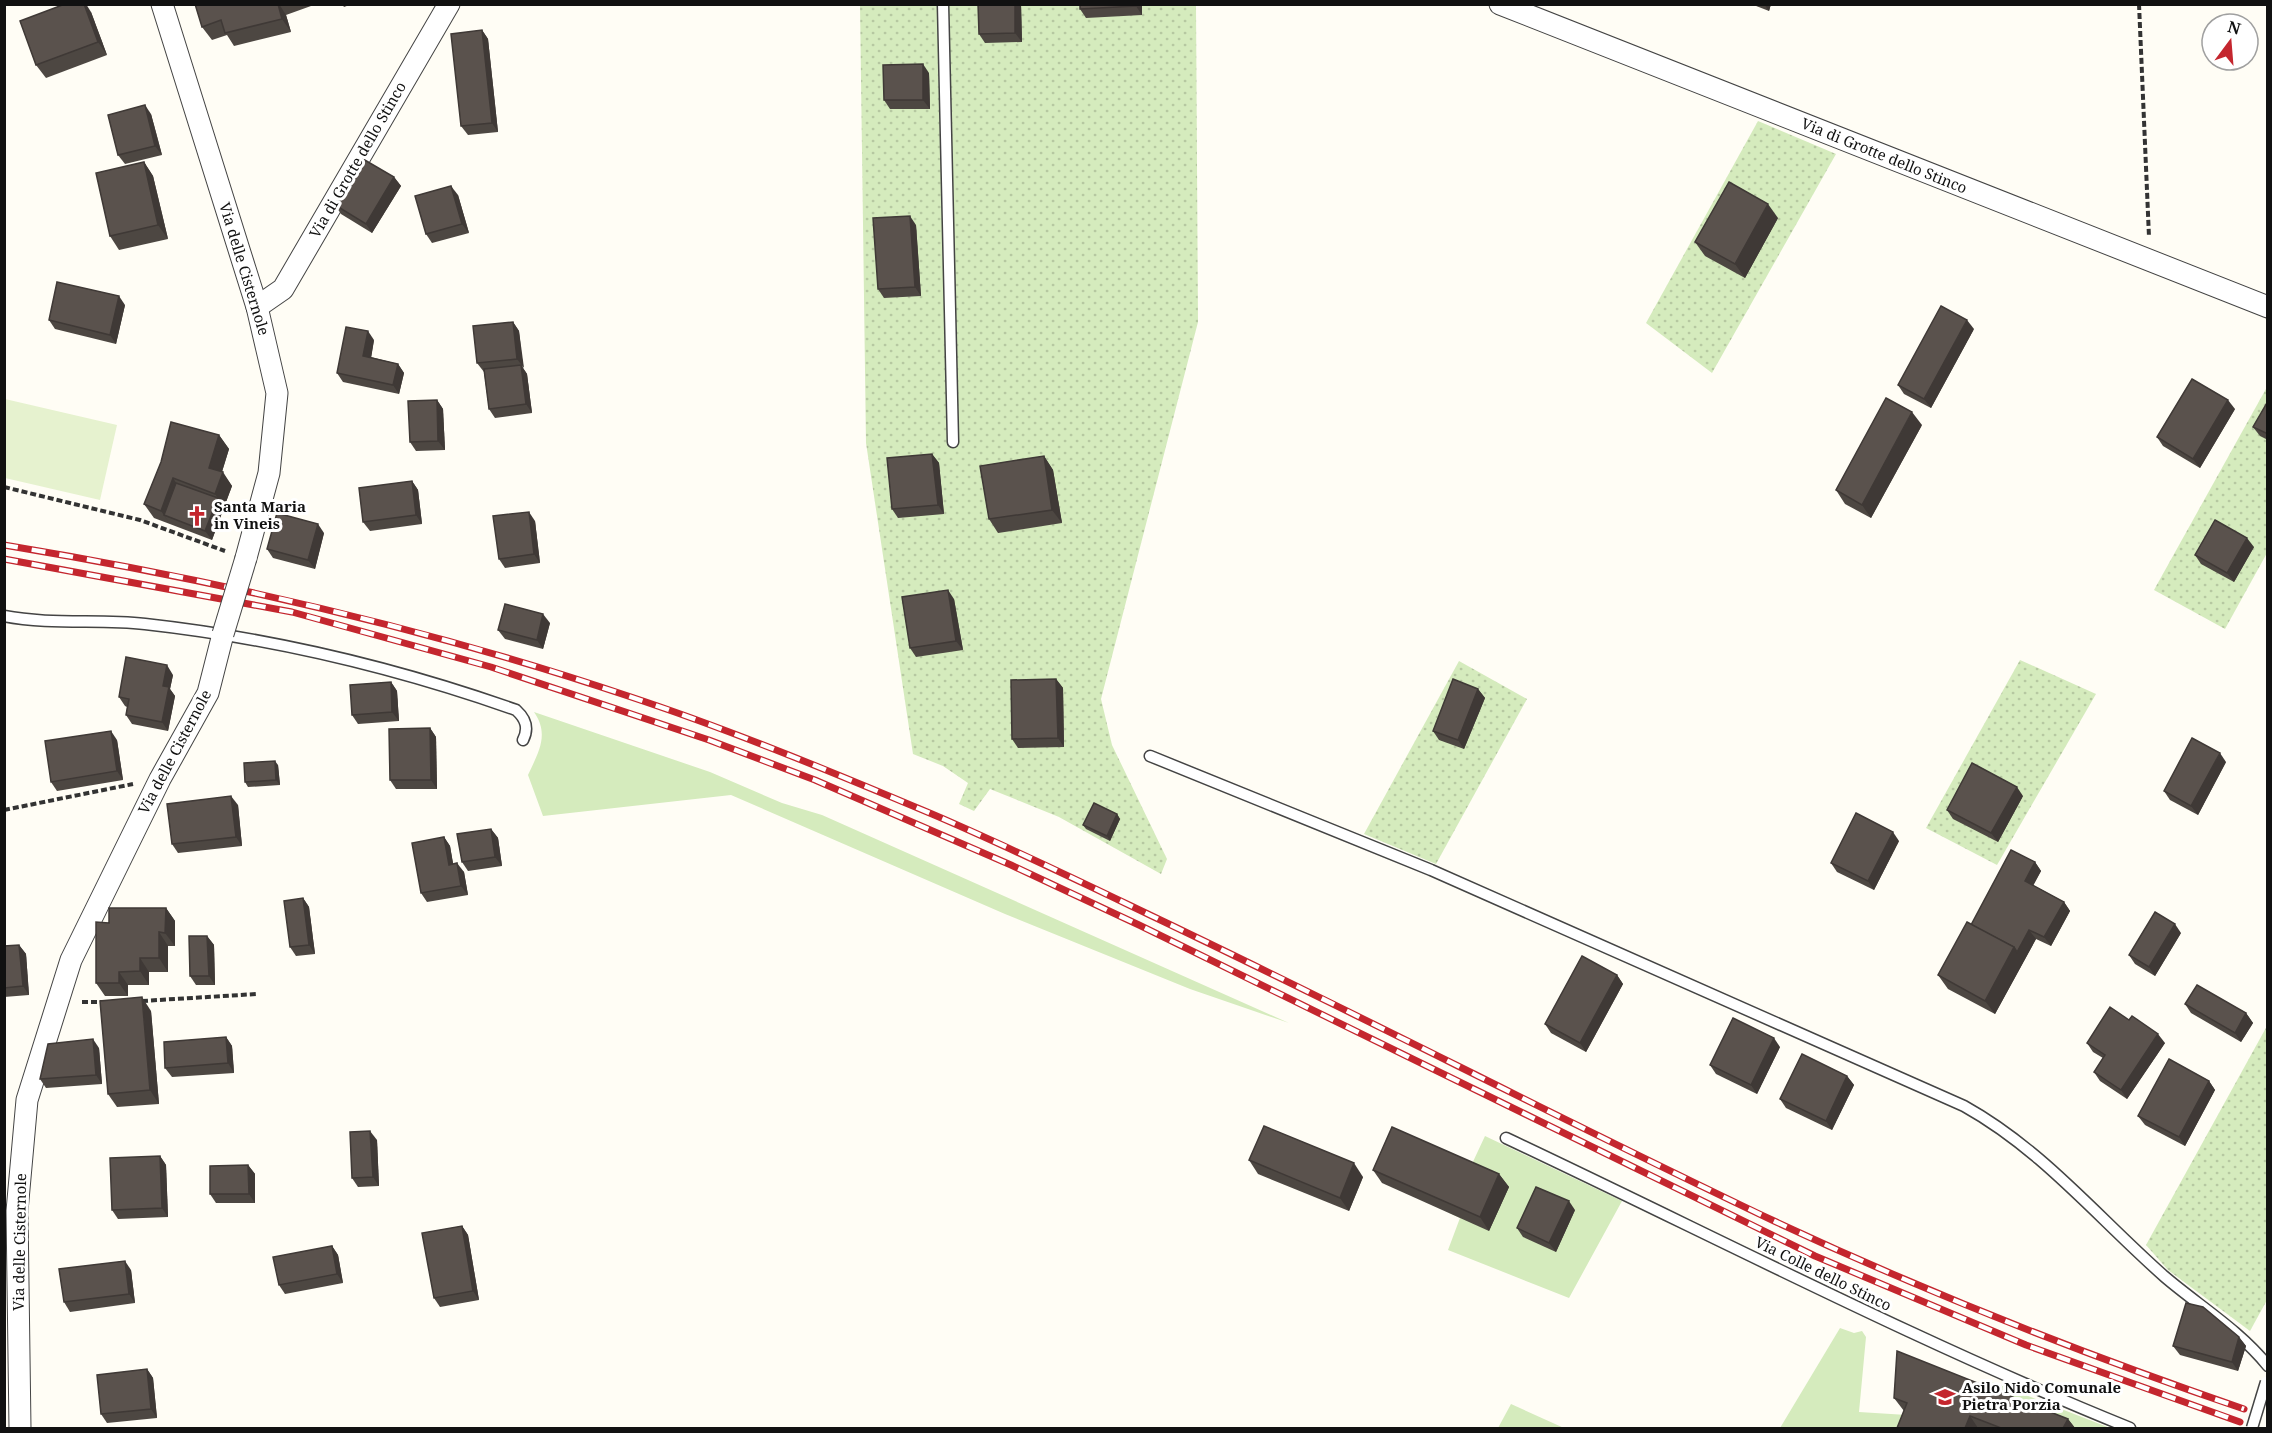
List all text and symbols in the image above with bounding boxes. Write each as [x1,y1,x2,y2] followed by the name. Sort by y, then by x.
[2200,12,2260,72] north arrow
[2225,15,2244,40] text: N
[304,78,410,241] street label: Via di Grotte dello Stinco
[1799,113,1970,198] street label: Via di Grotte dello Stinco
[215,200,275,338] street label: Via delle Cisternole
[214,496,306,533] place label: Santa Maria in Vineis
[185,504,209,528] church icon: Santa Maria in Vineis
[133,686,215,817] street label: Via delle Cisternole
[8,1173,30,1311] street label: Via delle Cisternole
[1752,1231,1895,1315] street label: Via Colle dello Stinco
[1962,1377,2121,1414] place label: Asilo Nido Comunale Pietra Porzia
[1933,1385,1957,1409] school or university icon: Asilo Nido Comunale Pietra Porzia

